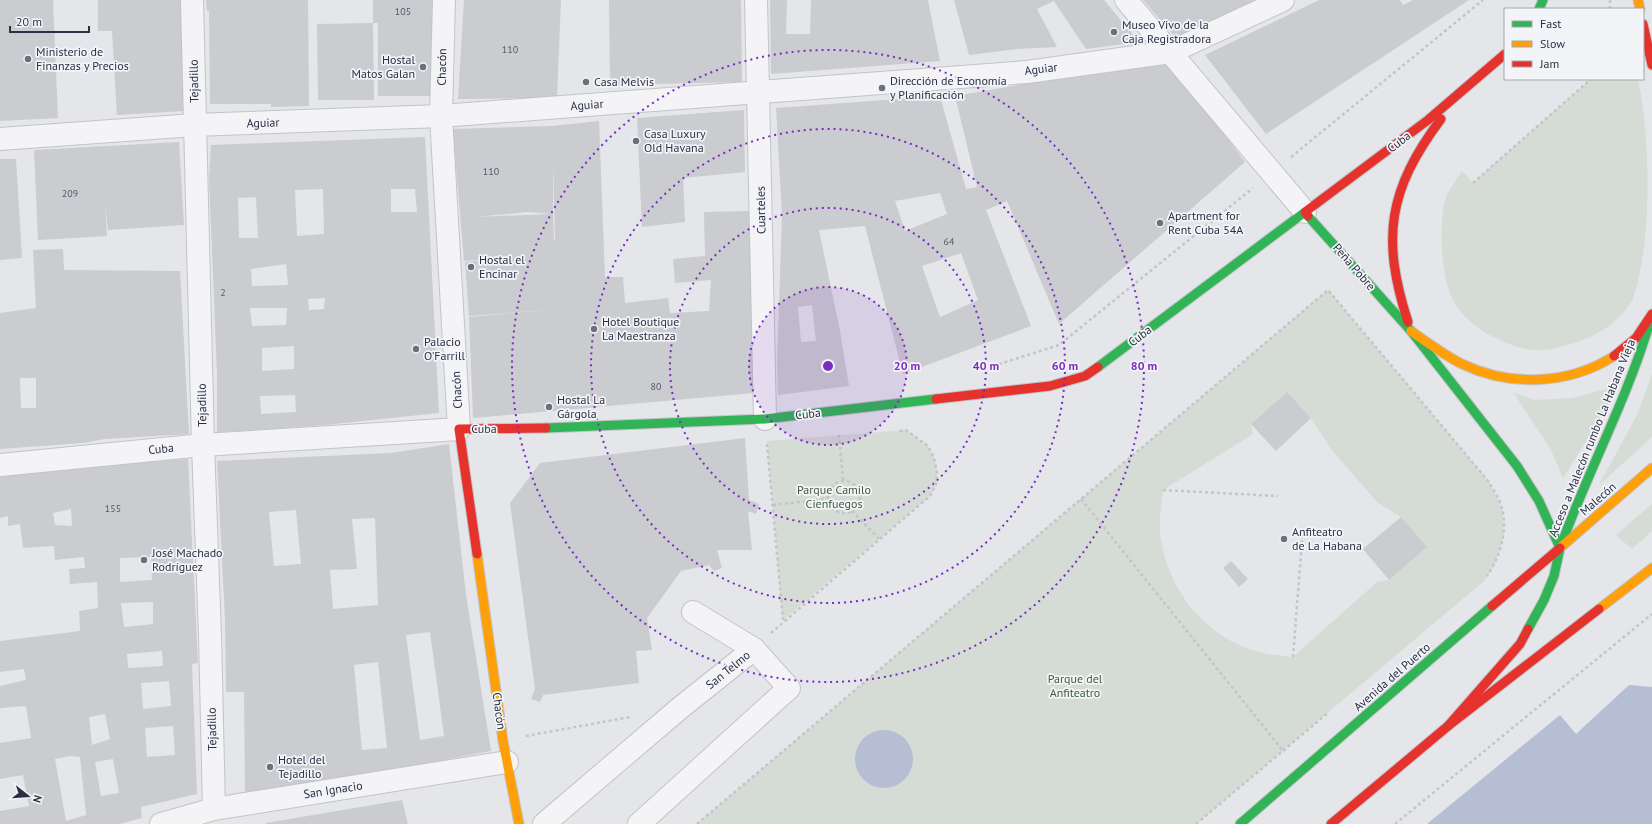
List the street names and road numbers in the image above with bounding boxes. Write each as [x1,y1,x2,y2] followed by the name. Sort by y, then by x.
[434,48,449,86] street label: Chacón
[186,59,201,103] street label: Tejadillo
[1024,59,1058,78] street label: Aguiar
[570,96,604,113] street label: Aguiar
[246,114,280,131] street label: Aguiar
[1384,128,1413,155] street label: Cuba
[753,186,768,234] street label: Cuarteles
[1330,240,1379,293] street label: Peña Pobre
[1125,322,1154,349] street label: Cuba
[1546,337,1638,539] street label: Acceso a Malecón rumbo La Habana Vieja
[448,371,465,409] street label: Chacón
[194,383,209,427] street label: Tejadillo
[794,404,822,423] street label: Cuba
[471,421,497,436] street label: Cuba
[147,440,174,457] street label: Cuba
[1577,479,1619,519] street label: Malecón
[1350,639,1433,714] street label: Avenida del Puerto
[703,647,753,692] street label: San Telmo
[489,691,510,731] street label: Chacón
[204,707,219,751] street label: Tejadillo
[302,777,364,802] street label: San Ignacio

